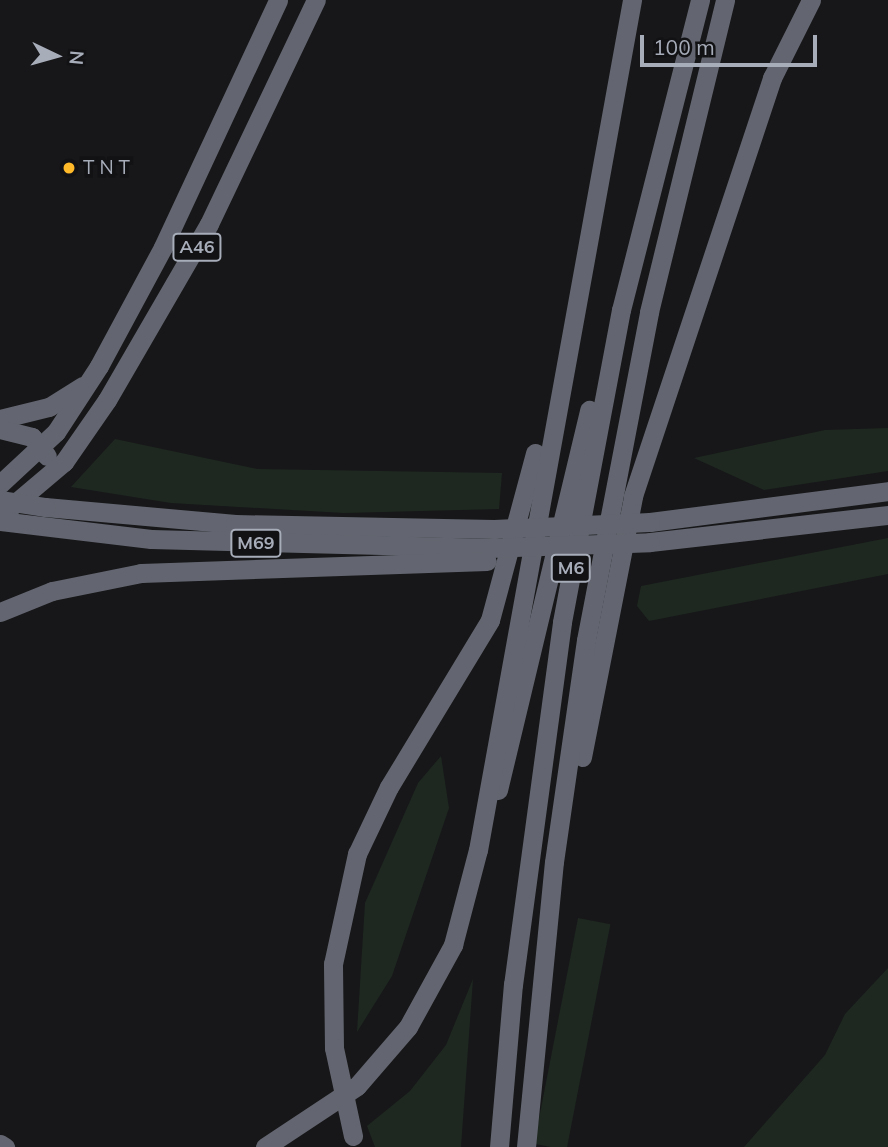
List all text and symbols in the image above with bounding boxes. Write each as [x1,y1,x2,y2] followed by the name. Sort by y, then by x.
[21,21,91,91] north arrow
[643,21,820,65] scale bar
[653,34,715,60] text: 100 m
[64,50,90,66] text: N
[83,157,130,179] place label: T N T
[61,160,77,176] marker: T N T
[171,232,223,262] road number: A46
[230,528,282,558] road number: M69
[550,554,592,582] road number: M6

